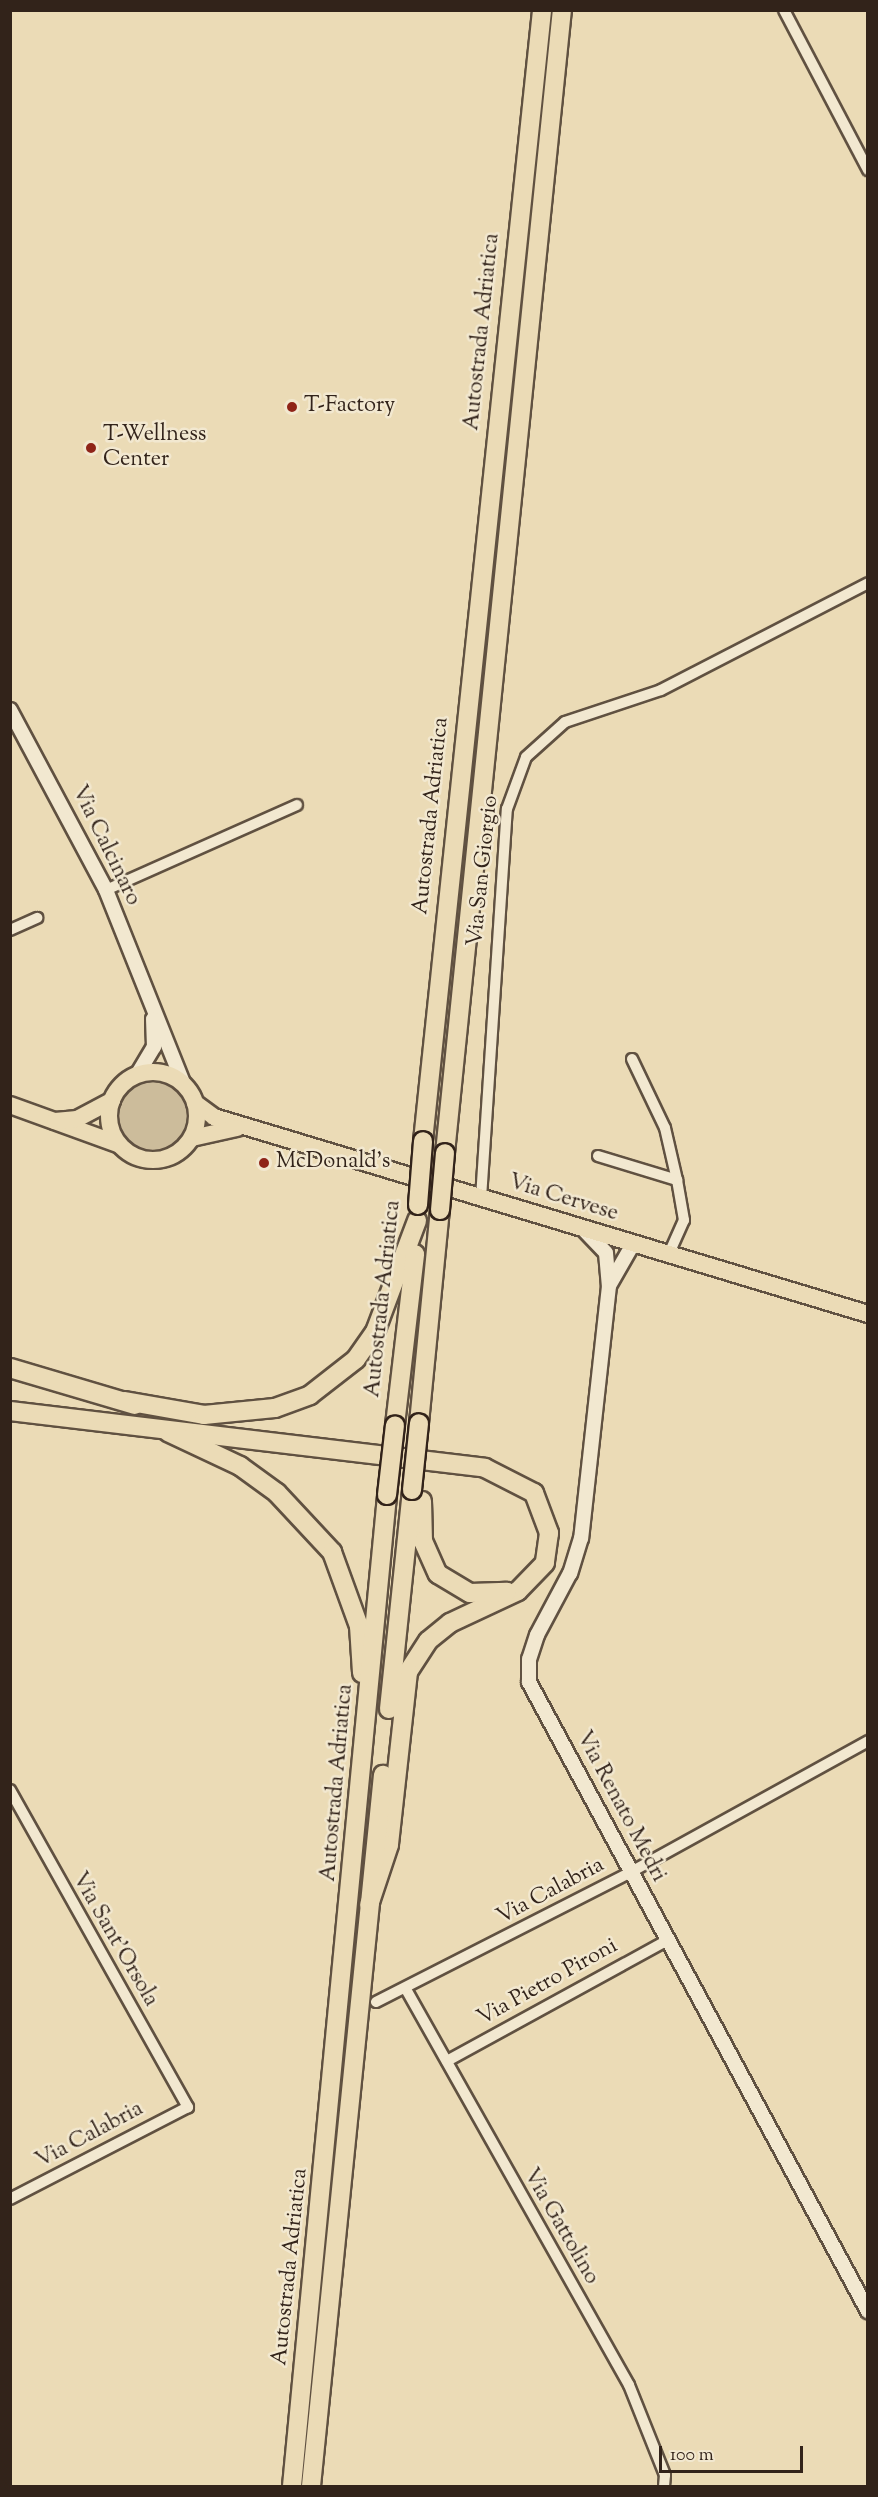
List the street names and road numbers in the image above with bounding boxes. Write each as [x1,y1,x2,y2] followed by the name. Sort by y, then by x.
[460,232,506,432] street label: Autostrada Adriatica
[409,716,455,916] street label: Autostrada Adriatica
[65,782,145,910] street label: Via Calcinaro
[463,794,505,948] street label: Via San Giorgio
[505,1170,621,1228] street label: Via Cervese
[361,1199,407,1399] street label: Autostrada Adriatica
[316,1683,360,1883] street label: Autostrada Adriatica
[569,1727,671,1887] street label: Via Renato Medri
[493,1853,609,1931] street label: Via Calabria
[65,1868,163,2012] street label: Via Sant'Orsola
[473,1934,623,2032] street label: Via Pietro Pironi
[32,2097,148,2175] street label: Via Calabria
[516,2164,604,2290] street label: Via Gattolino
[268,2167,314,2367] street label: Autostrada Adriatica

